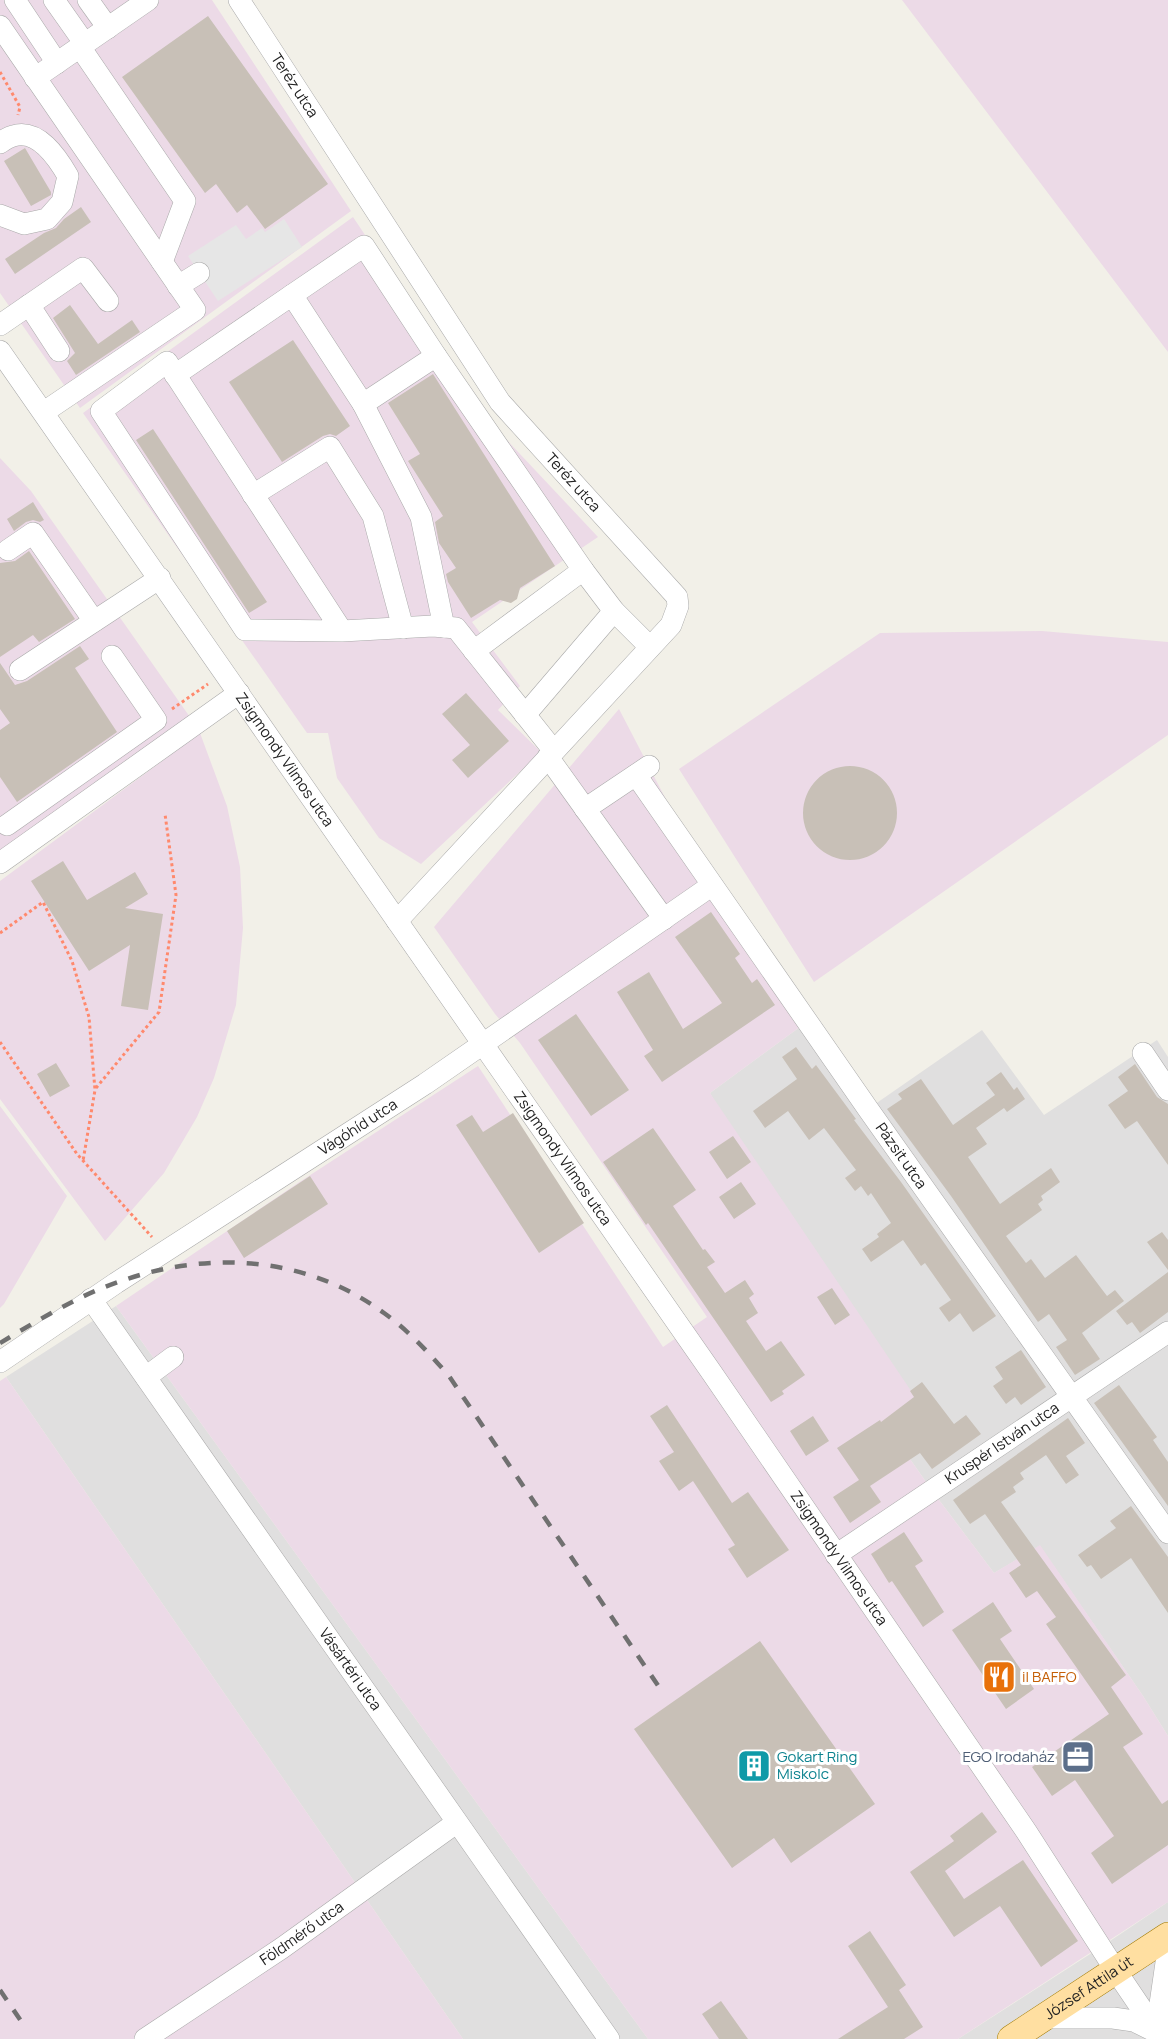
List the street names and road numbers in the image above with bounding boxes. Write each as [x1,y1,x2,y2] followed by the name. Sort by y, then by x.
[266,49,324,122] street label: Teréz utca
[541,448,606,516] street label: Teréz utca
[231,688,339,831] street label: Zsigmondy Vilmos utca
[509,1087,617,1229] street label: Zsigmondy Vilmos utca
[314,1094,401,1160] street label: Vágóhíd utca
[871,1118,932,1193] street label: Pázsit utca
[941,1397,1063,1489] street label: Kruspér István utca
[786,1486,893,1629] street label: Zsigmondy Vilmos utca
[314,1624,387,1714] street label: Vásártéri utca
[255,1896,348,1970] street label: Földmérő utca
[1040,1951,1137,2024] street label: József Attila út

